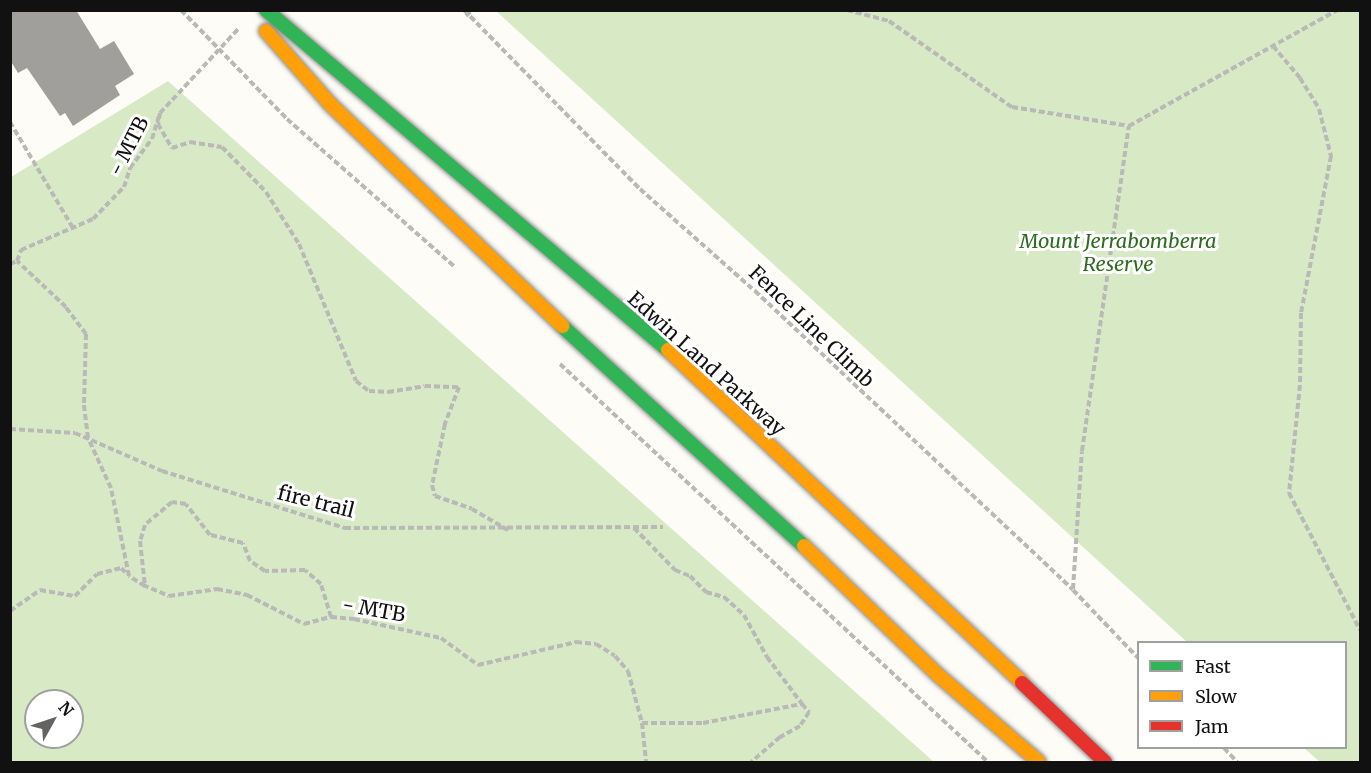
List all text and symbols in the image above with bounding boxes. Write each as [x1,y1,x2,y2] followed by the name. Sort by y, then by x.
[103,112,153,180] street label: - MTB
[1020,229,1216,276] park label: Mount Jerrabomberra Reserve
[744,260,880,392] street label: Fence Line Climb
[623,286,791,440] street label: Edwin Land Parkway
[275,480,357,522] street label: fire trail
[341,592,407,626] street label: - MTB
[1137,641,1347,749] legend
[1195,655,1231,678] text: Fast
[1195,685,1237,708] text: Slow
[24,689,84,749] north arrow
[55,697,78,720] text: N
[1195,715,1229,738] text: Jam

